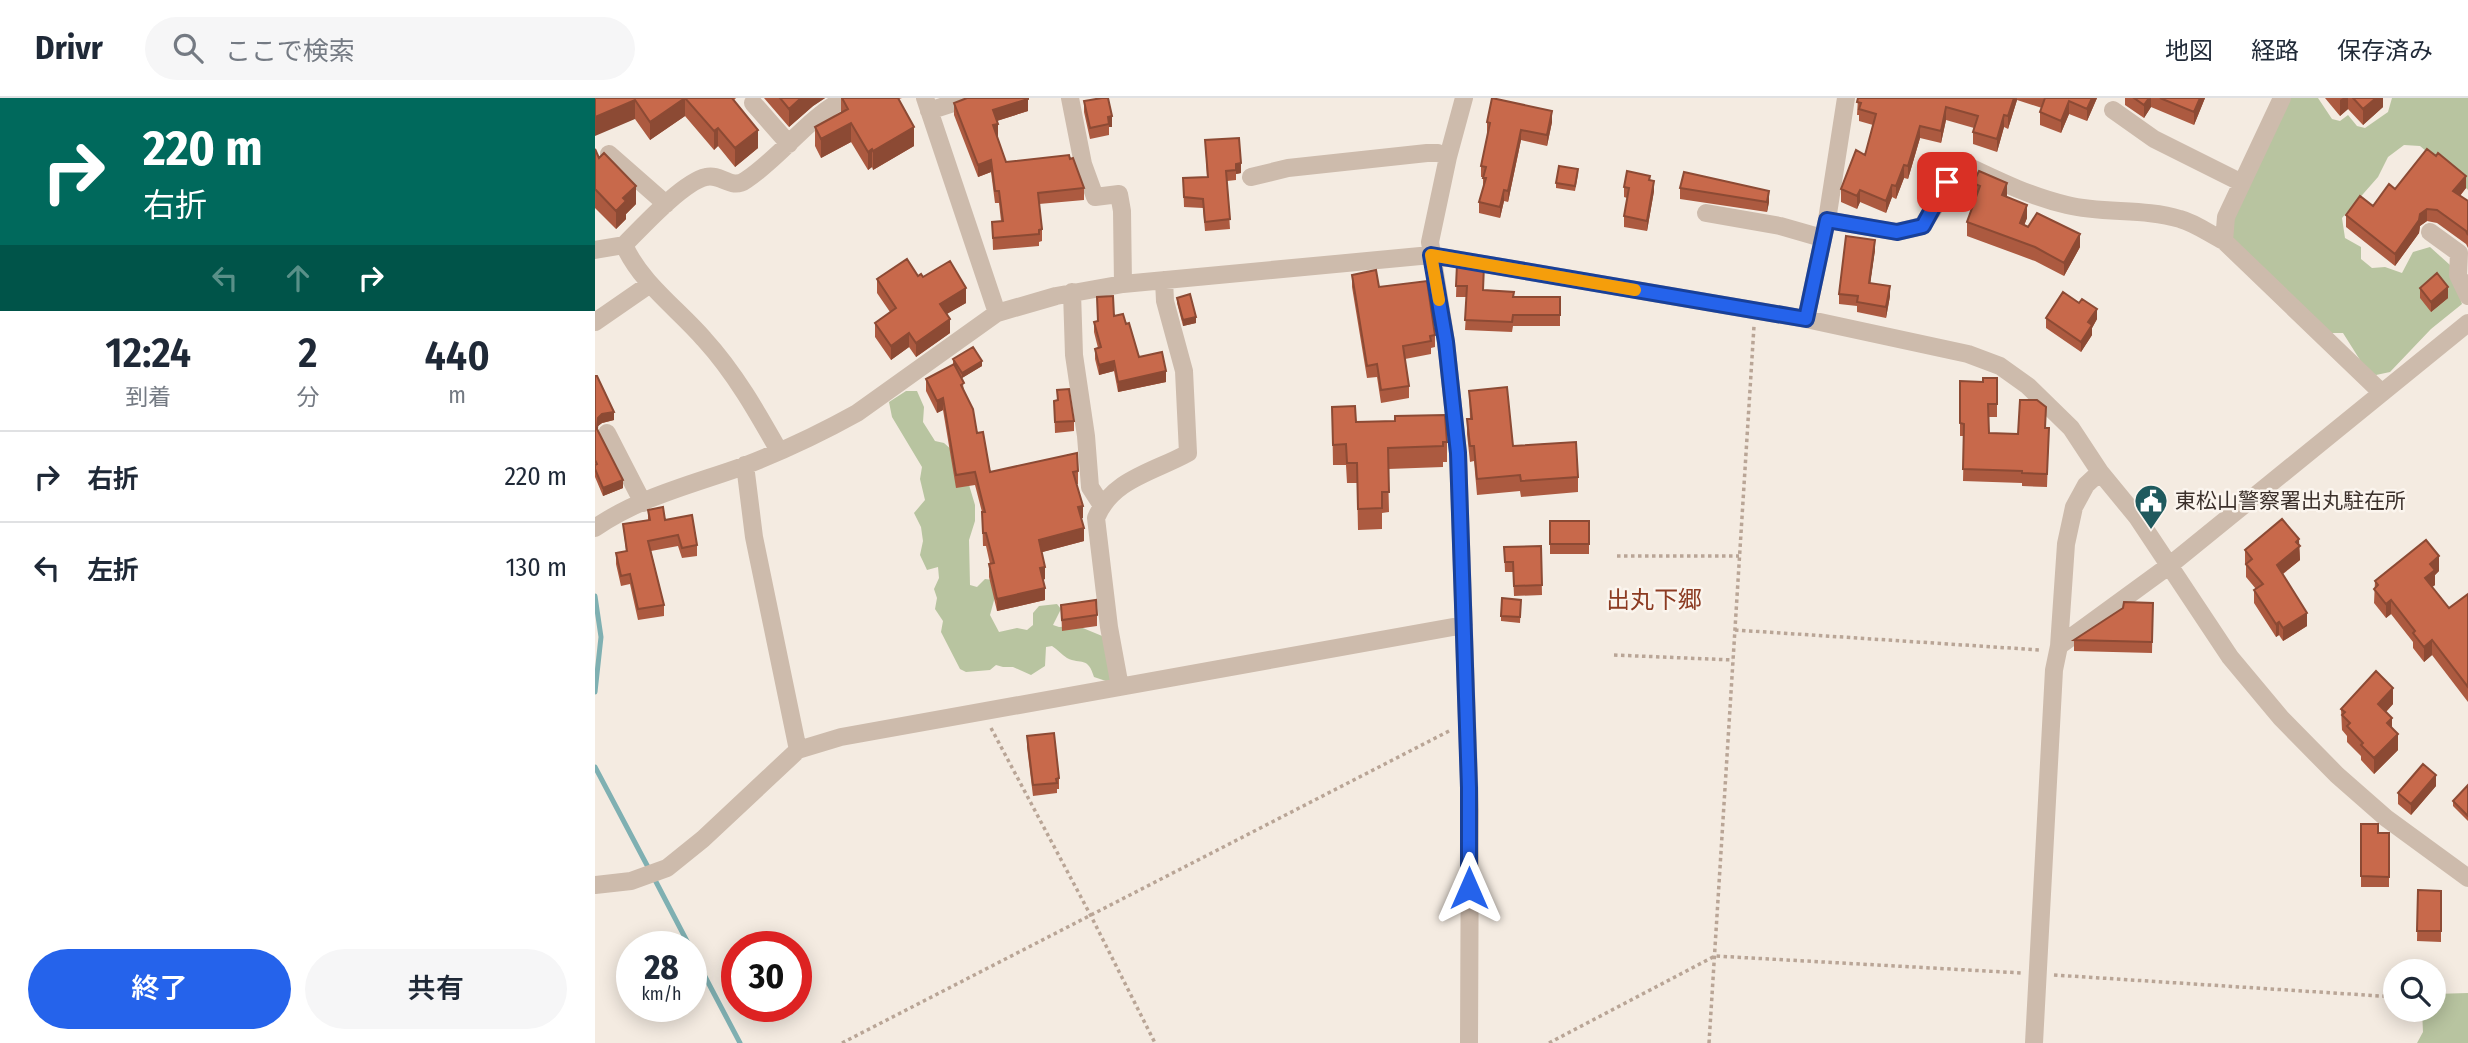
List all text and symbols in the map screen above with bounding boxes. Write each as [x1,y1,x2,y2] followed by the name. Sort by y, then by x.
[145,17,635,80] search box
[35,28,103,68] text: Drivr
[169,29,207,67] icon: search
[225,36,355,67] text: ここで検索
[2165,37,2213,65] text: 地図
[2251,37,2299,65] text: 経路
[2337,37,2433,65] text: 保存済み
[143,119,263,178] text: 220 m
[28,126,119,217] icon: right
[1917,152,1977,212] pin
[1928,163,1966,201] icon: arrive
[143,186,207,224] text: 右折
[206,259,244,297] icon: left
[279,259,317,297] icon: ahead
[352,259,390,297] icon: right
[105,328,191,378] text: 12:24
[298,328,318,378] text: 2
[425,331,490,381] text: 440
[448,381,466,409] text: m
[125,383,171,411] text: 到着
[296,383,319,411] text: 分
[28,458,66,496] icon: right
[504,461,567,492] text: 220 m
[87,464,139,495] text: 右折
[2132,482,2170,531] public building icon: 東松山警察署出丸駐在所
[2175,488,2406,514] place label: 東松山警察署出丸駐在所
[28,549,66,587] icon: left
[505,552,567,583] text: 130 m
[87,555,139,586] text: 左折
[1606,586,1702,614] district label: 出丸下郷
[1432,851,1506,925] position arrow
[721,931,812,1022] speed limit sign: 30
[644,946,679,988] text: 28
[28,949,291,1029] button: 終了
[305,949,567,1029] button: 共有
[2383,959,2446,1022] map controls
[2383,959,2446,1022] button: search
[641,983,682,1005] text: km/h

